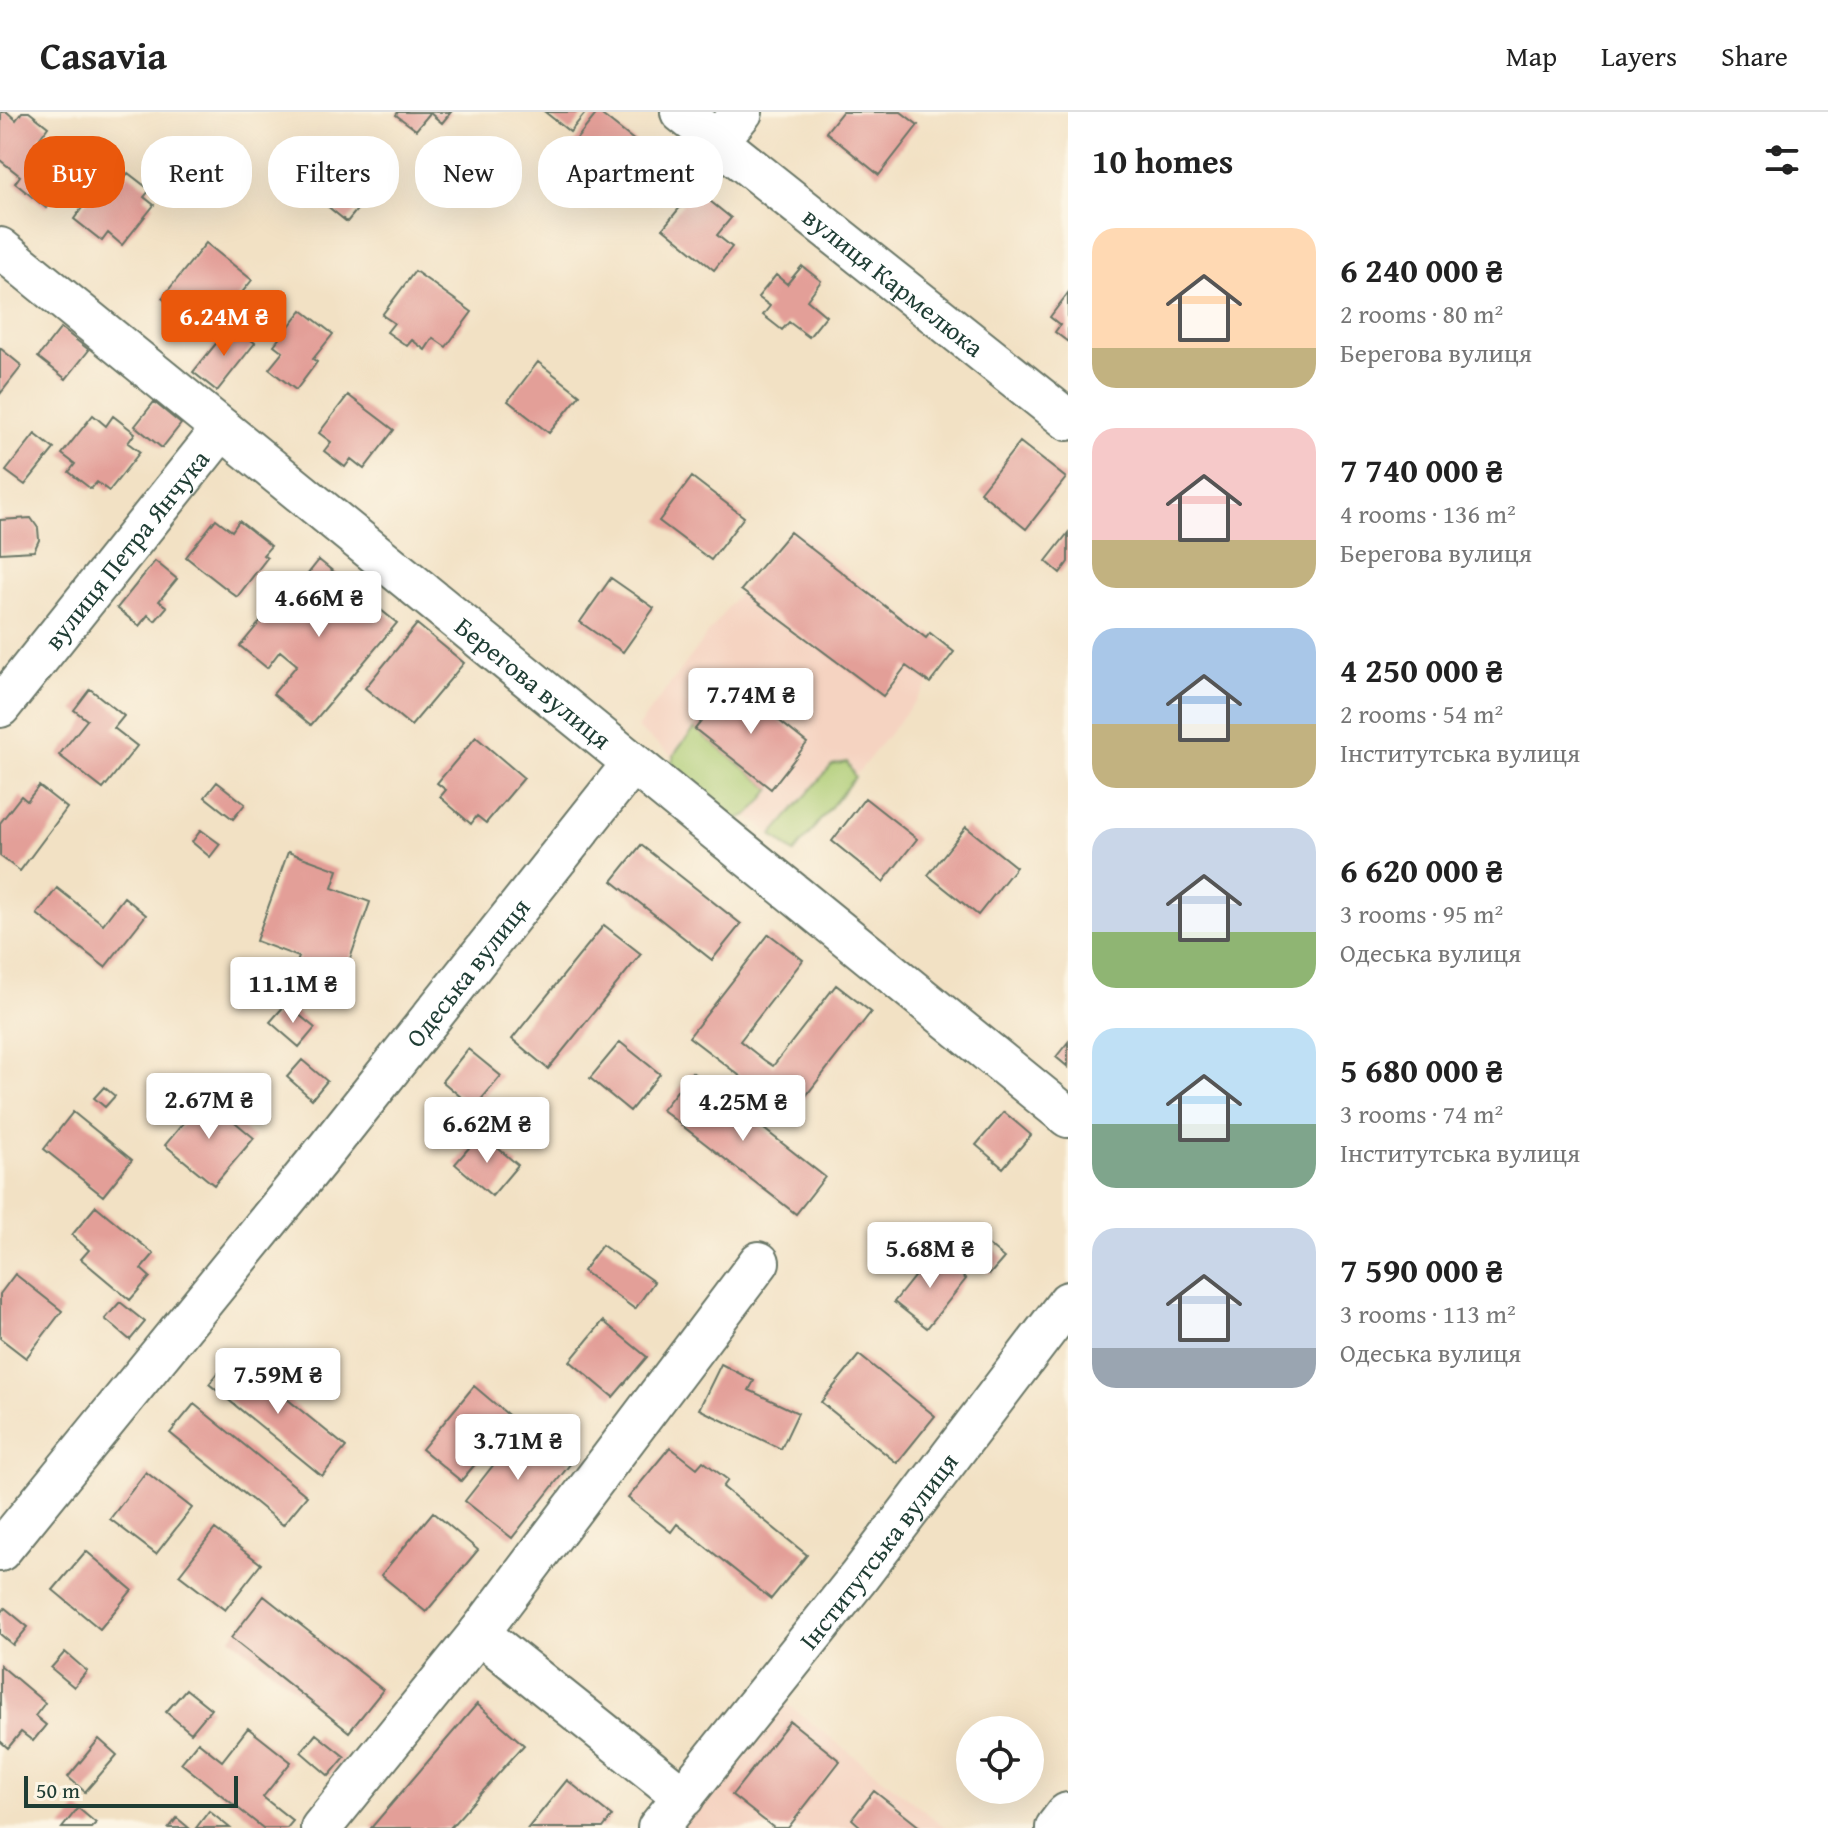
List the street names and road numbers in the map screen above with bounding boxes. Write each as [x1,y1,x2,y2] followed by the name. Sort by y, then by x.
[795,197,993,366] street label: вулиця Кармелюка
[34,440,219,658] street label: вулиця Петра Янчука
[447,607,620,758] street label: Берегова вулиця
[396,889,539,1055] street label: Одеська вулиця
[789,1444,967,1658] street label: Інститутська вулиця

